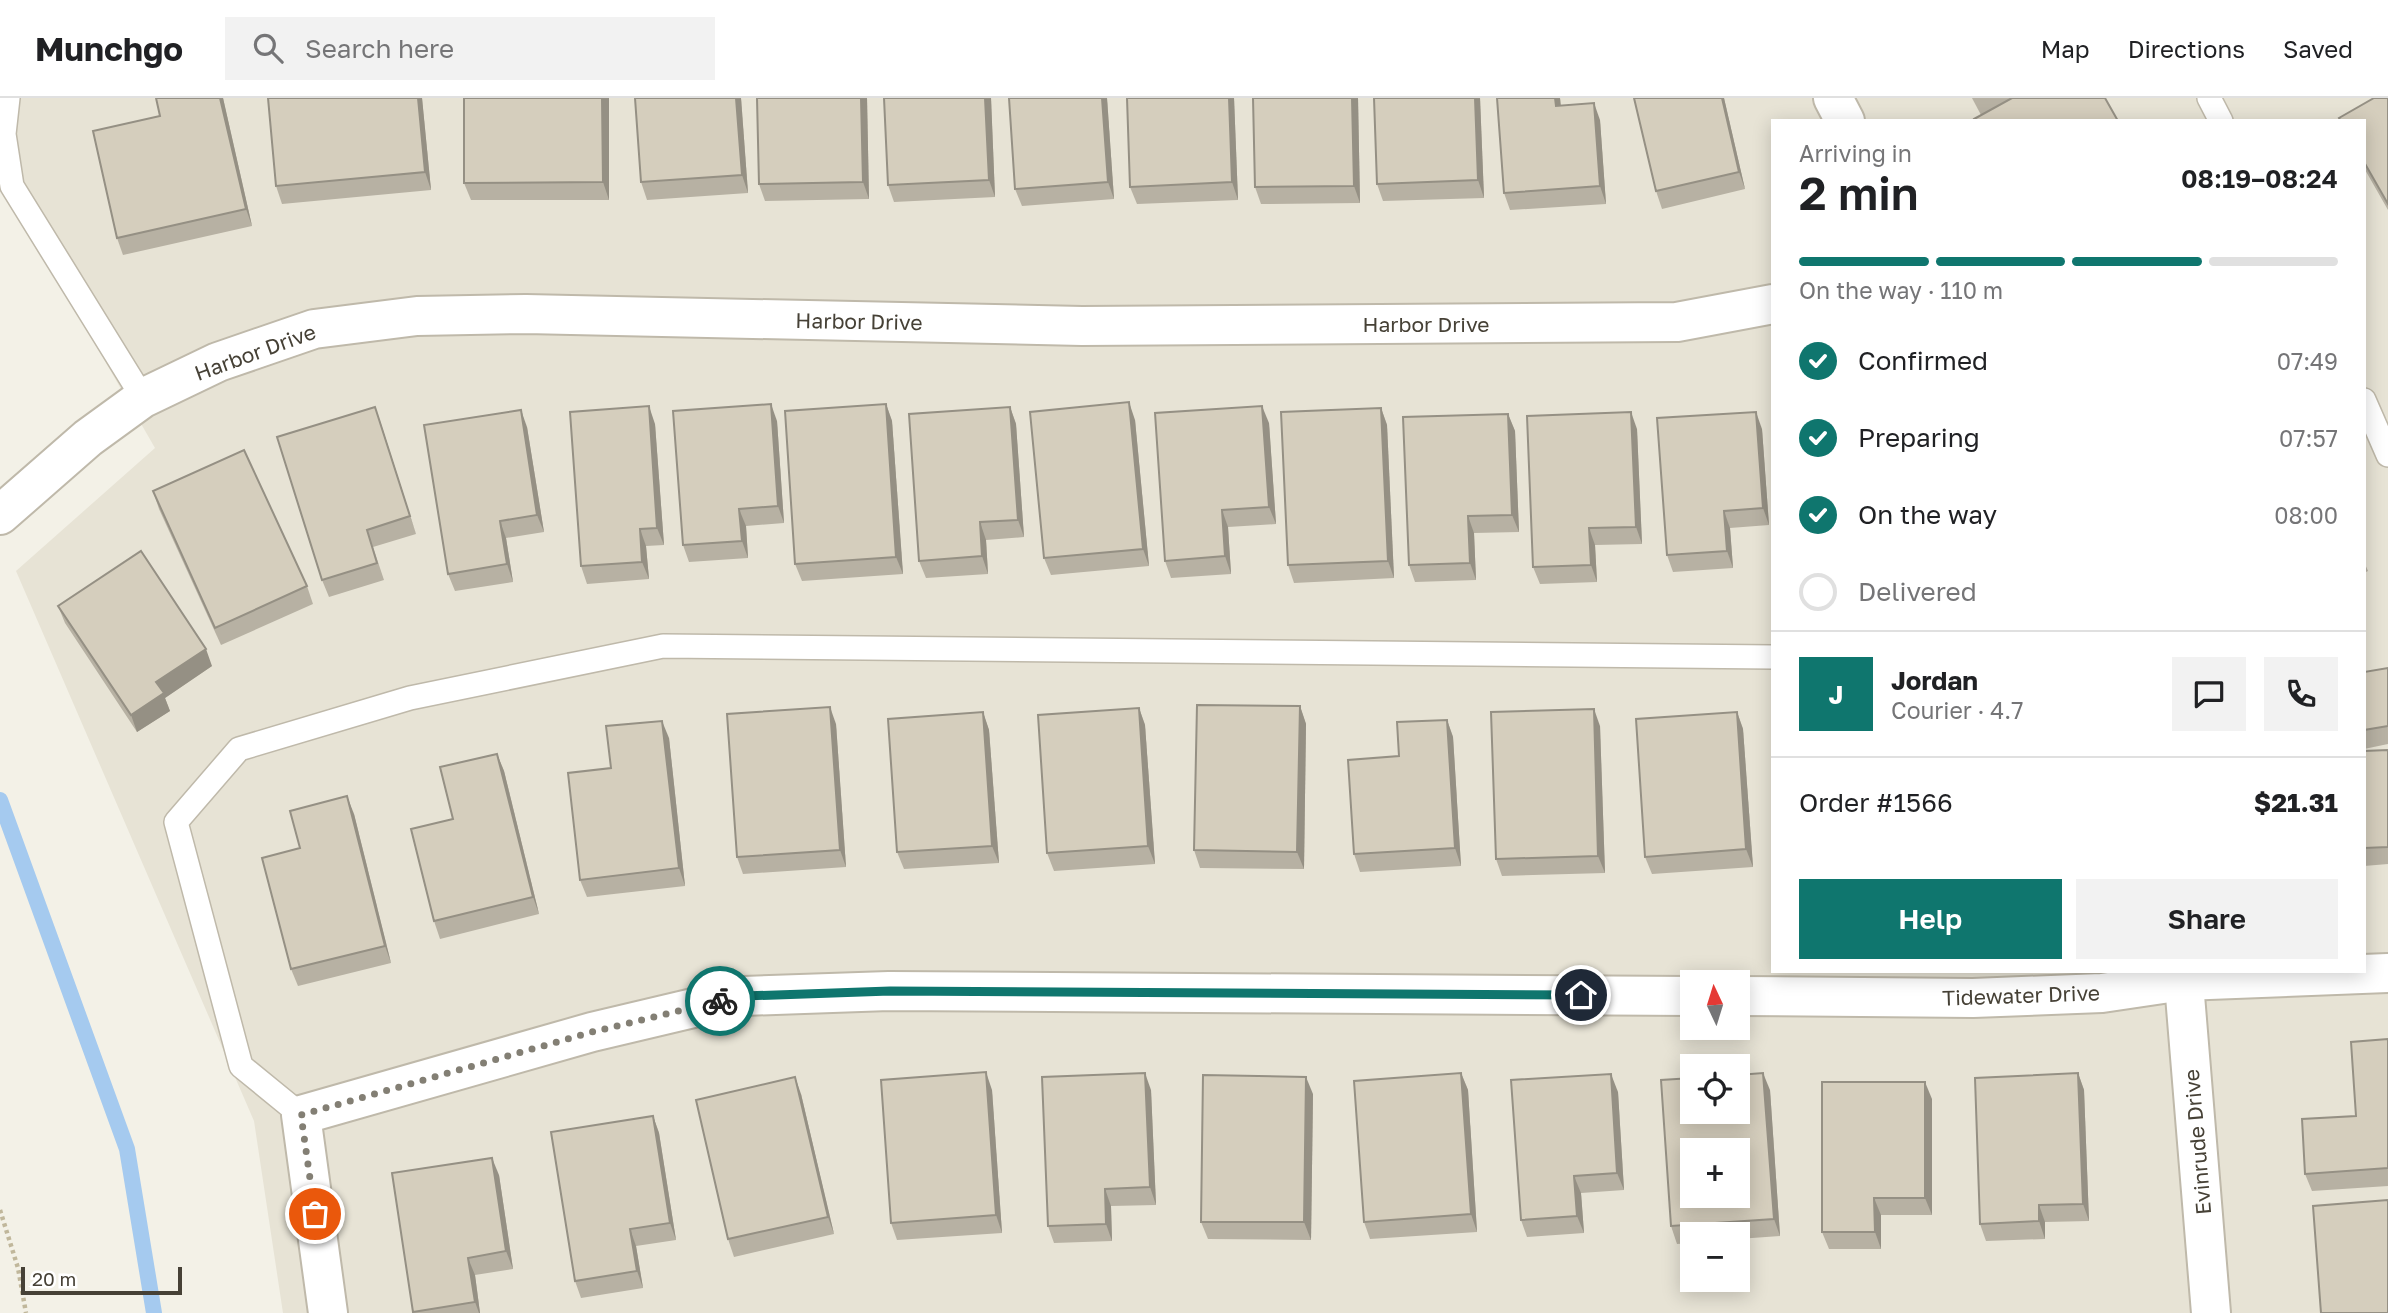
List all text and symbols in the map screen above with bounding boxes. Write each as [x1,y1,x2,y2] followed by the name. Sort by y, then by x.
[225,17,715,80] search box
[35,29,183,68] text: Munchgo
[249,29,287,67] icon: search
[305,33,454,64] text: Search here
[2041,34,2090,63] text: Map
[2128,34,2245,63] text: Directions
[2283,34,2353,63] text: Saved
[1799,139,1912,167] text: Arriving in
[2181,163,2338,194] text: 08:19–08:24
[1799,165,1919,220] text: 2 min
[1799,276,2003,304] text: On the way · 110 m
[795,307,923,335] street label: Harbor Drive
[1362,311,1490,337] street label: Harbor Drive
[191,318,319,386] street label: Harbor Drive
[1799,342,1837,380] icon: check
[1858,345,1988,376] text: Confirmed
[2277,347,2338,375] text: 07:49
[1799,419,1837,457] icon: check
[1858,422,1980,453] text: Preparing
[2279,424,2338,452] text: 07:57
[1799,496,1837,534] icon: check
[1858,499,1997,530] text: On the way
[2274,501,2338,529] text: 08:00
[1858,576,1977,607] text: Delivered
[2172,657,2246,731] button: chat
[2264,657,2338,731] button: phone
[1891,665,1978,696] text: Jordan
[1829,679,1843,710] text: J
[1891,696,2023,724] text: Courier · 4.7
[1799,787,1953,818] text: Order #1566
[2254,787,2338,818] text: $21.31
[1799,879,2062,959] button: Help
[2076,879,2338,959] button: Share
[1551,965,1611,1025] pin
[685,966,755,1036] courier
[1680,970,1750,1040] north arrow
[1680,970,1750,1292] map controls
[1562,976,1600,1014] icon: home
[1942,979,2100,1011] street label: Tidewater Drive
[701,982,739,1020] icon: bike
[1680,1054,1750,1124] button: locate
[2178,1068,2216,1216] street label: Evinrude Drive
[1680,1138,1750,1208] button: +
[285,1184,345,1244] pin
[296,1195,334,1233] icon: bag
[1680,1222,1750,1292] button: −
[21,1264,182,1296] scale bar
[32,1267,76,1290] text: 20 m

